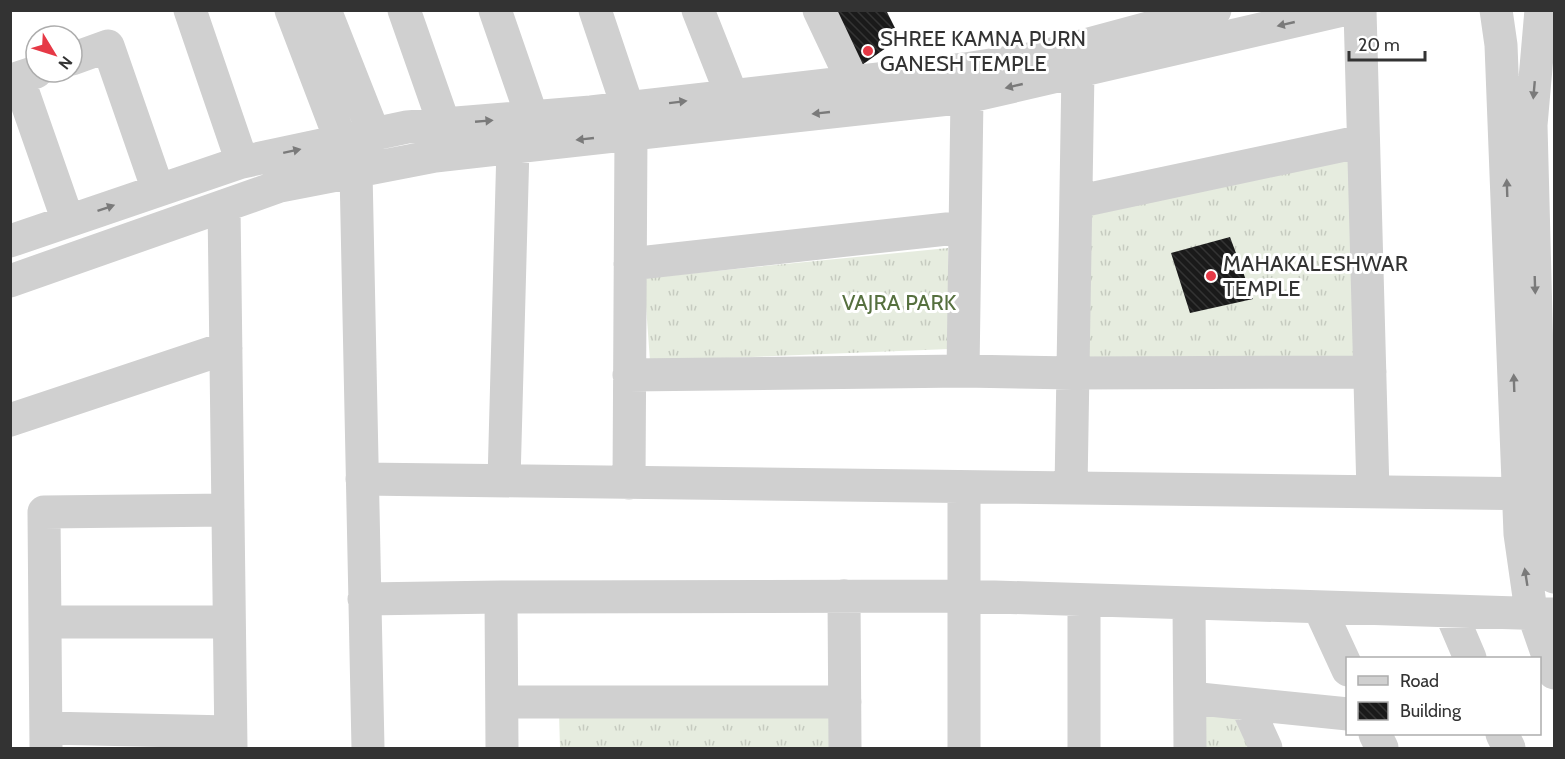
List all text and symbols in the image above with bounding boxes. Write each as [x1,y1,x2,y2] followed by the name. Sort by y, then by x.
[1276,19,1295,29] one-way arrow
[24,24,84,84] north arrow
[1349,24,1426,62] scale bar
[880,25,1086,77] place label: SHREE KAMNA PURN GANESH TEMPLE
[1358,34,1400,56] text: 20 m
[861,44,875,58] marker: SHREE KAMNA PURN GANESH TEMPLE
[54,53,76,73] text: N
[1529,80,1539,99] one-way arrow
[1005,82,1023,92] one-way arrow
[669,97,688,107] one-way arrow
[811,108,830,118] one-way arrow
[475,116,494,126] one-way arrow
[576,134,595,144] one-way arrow
[282,146,301,155] one-way arrow
[1502,178,1511,197] one-way arrow
[97,203,115,213] one-way arrow
[1223,250,1408,302] place label: MAHAKALESHWAR TEMPLE
[1204,269,1218,283] marker: MAHAKALESHWAR TEMPLE
[1531,275,1540,294] one-way arrow
[842,289,957,316] park label: VAJRA PARK
[1509,373,1519,392] one-way arrow
[1522,567,1531,586] one-way arrow
[1346,657,1541,735] legend
[1400,670,1439,692] text: Road
[1400,700,1462,722] text: Building

